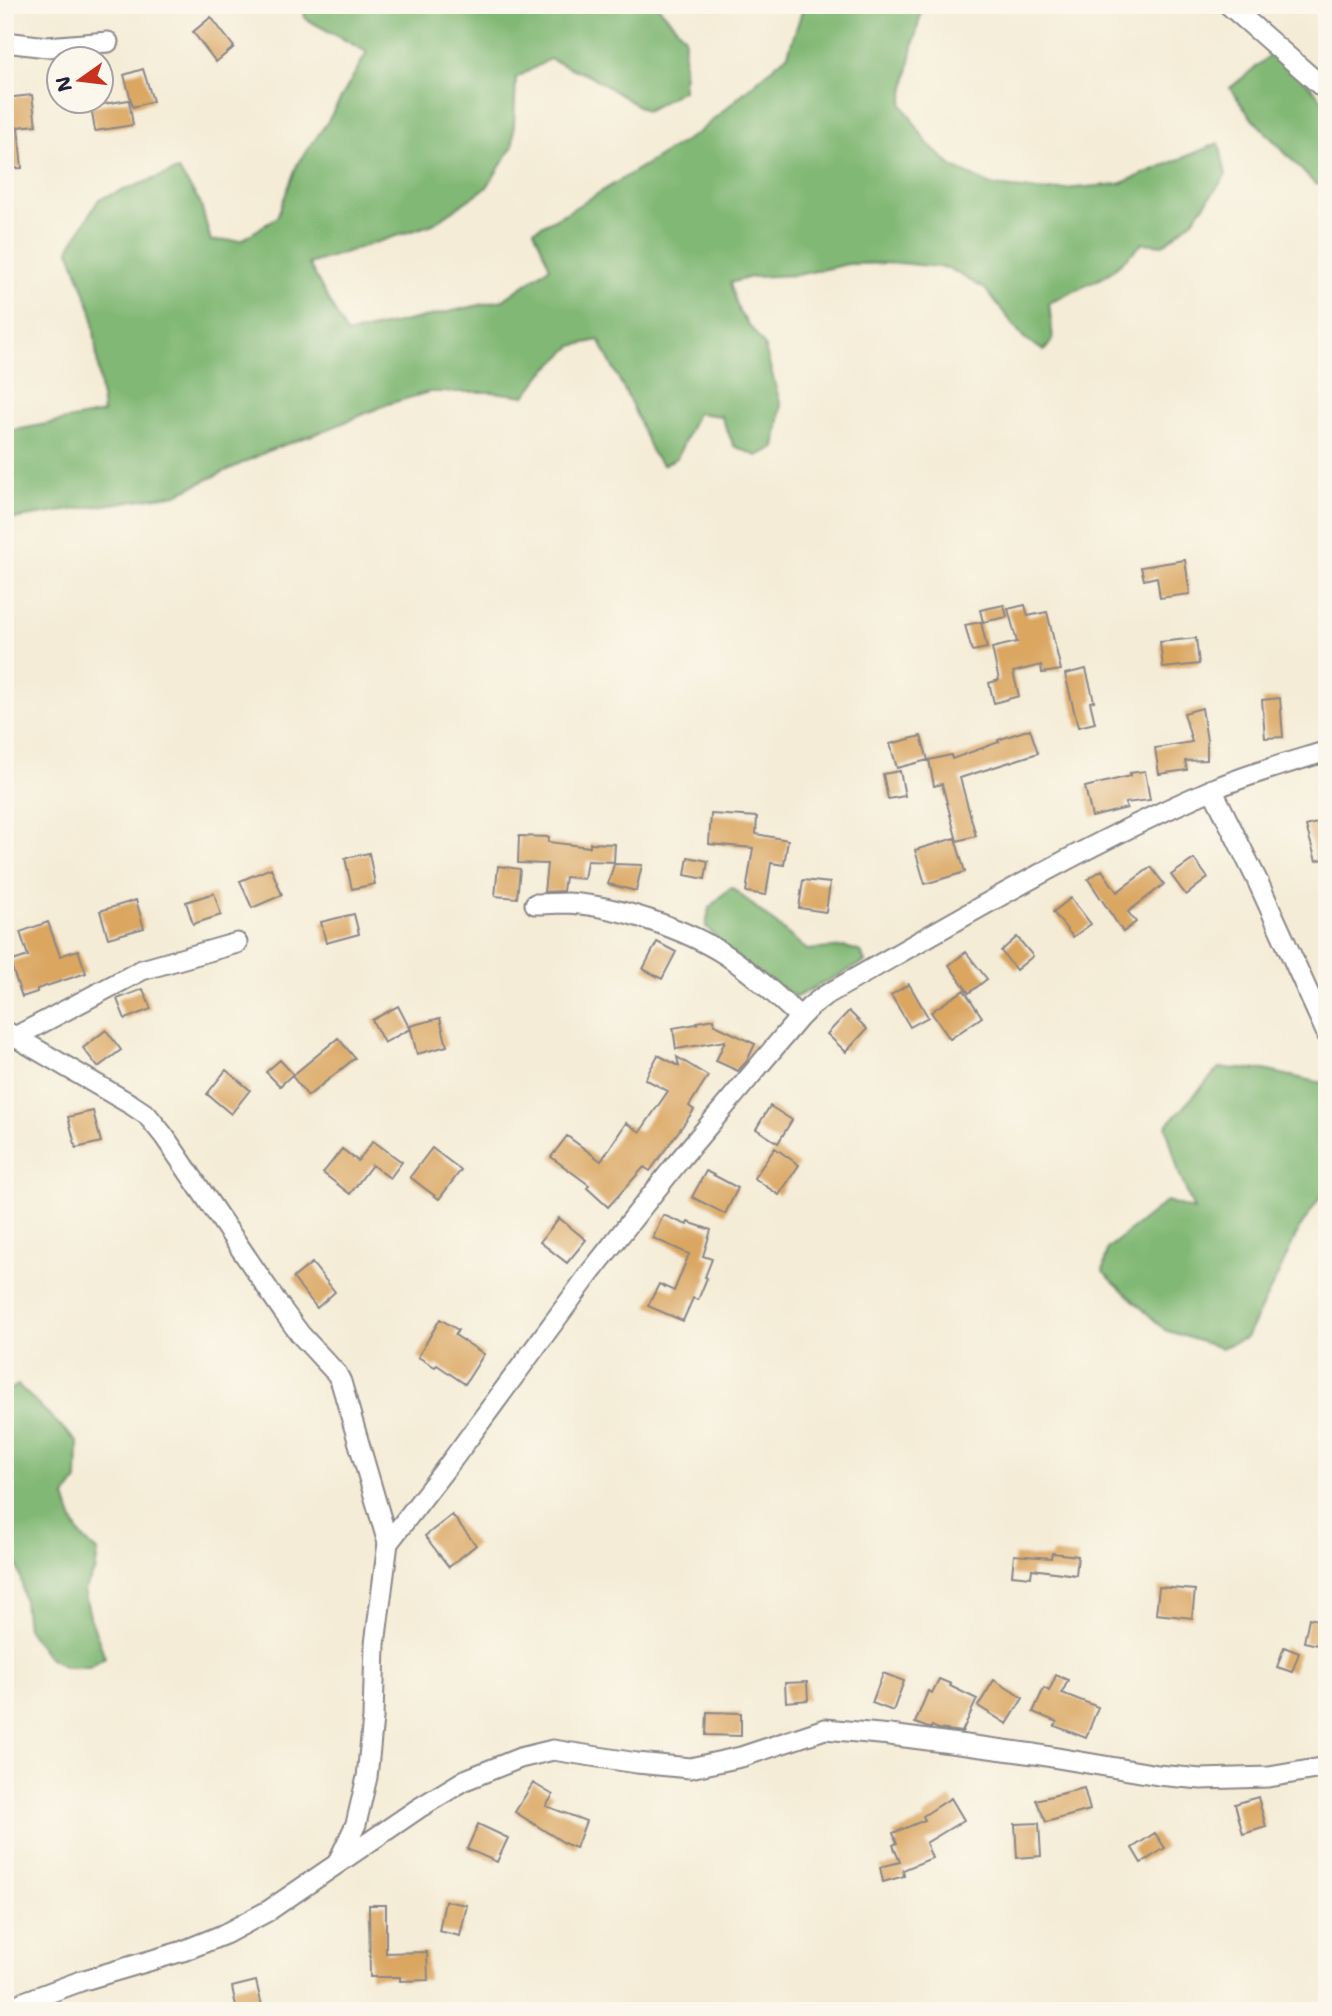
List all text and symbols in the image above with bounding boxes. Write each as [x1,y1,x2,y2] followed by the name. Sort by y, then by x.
[46,46,116,116] north arrow
[50,74,78,94] text: N

